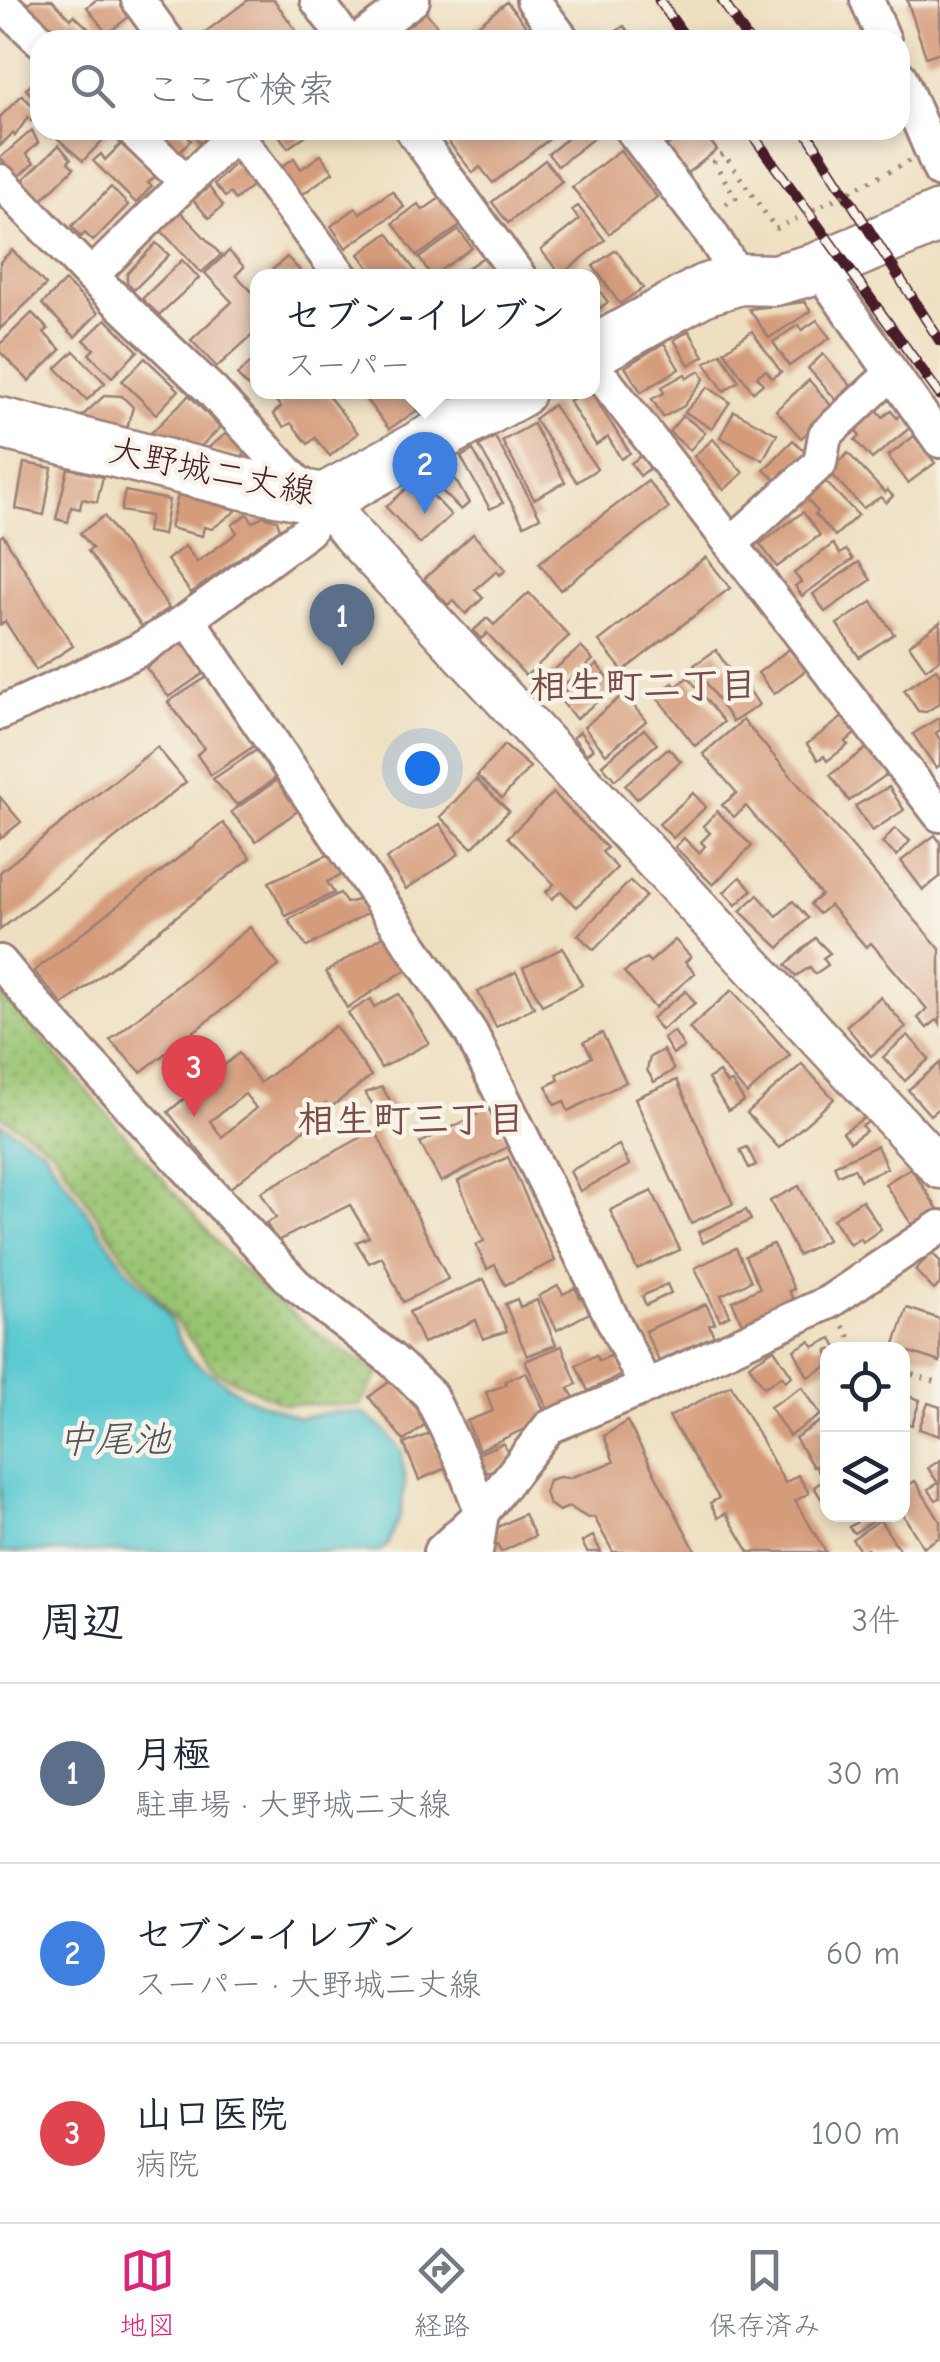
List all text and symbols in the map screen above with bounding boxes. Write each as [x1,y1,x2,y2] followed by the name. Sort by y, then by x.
[30,30,910,140] search box
[65,58,120,113] icon: search
[145,68,335,112] text: ここで検索
[250,269,600,399] popup
[284,294,566,338] text: セブン-イレブン
[284,347,411,384] text: スーパー
[105,429,319,513] street label: 大野城二丈線
[392,432,458,514] pin: 2
[310,584,374,666] pin: 1
[529,664,757,708] district label: 相生町二丁目
[397,743,448,794] your location
[162,1034,226,1117] pin: 3
[297,1098,525,1142] district label: 相生町三丁目
[820,1342,910,1522] map controls
[820,1342,910,1432] button: locate
[57,1418,172,1462] water label: 中尾池
[820,1432,910,1522] button: layers
[40,1598,124,1647] text: 周辺
[852,1602,900,1639] text: 3件
[135,1733,211,1777] text: 月極
[66,1755,79,1792] text: 1
[827,1755,900,1792] text: 30 m
[135,1786,450,1823] text: 駐車場 · 大野城二丈線
[135,1913,417,1957] text: セブン-イレブン
[65,1935,80,1972] text: 2
[826,1935,900,1972] text: 60 m
[135,1966,481,2003] text: スーパー · 大野城二丈線
[135,2093,287,2137] text: 山口医院
[65,2115,80,2152] text: 3
[811,2115,900,2152] text: 100 m
[135,2146,199,2183] text: 病院
[119,2243,175,2343] tab: 地図
[414,2243,470,2343] tab: 経路
[709,2243,821,2343] tab: 保存済み

